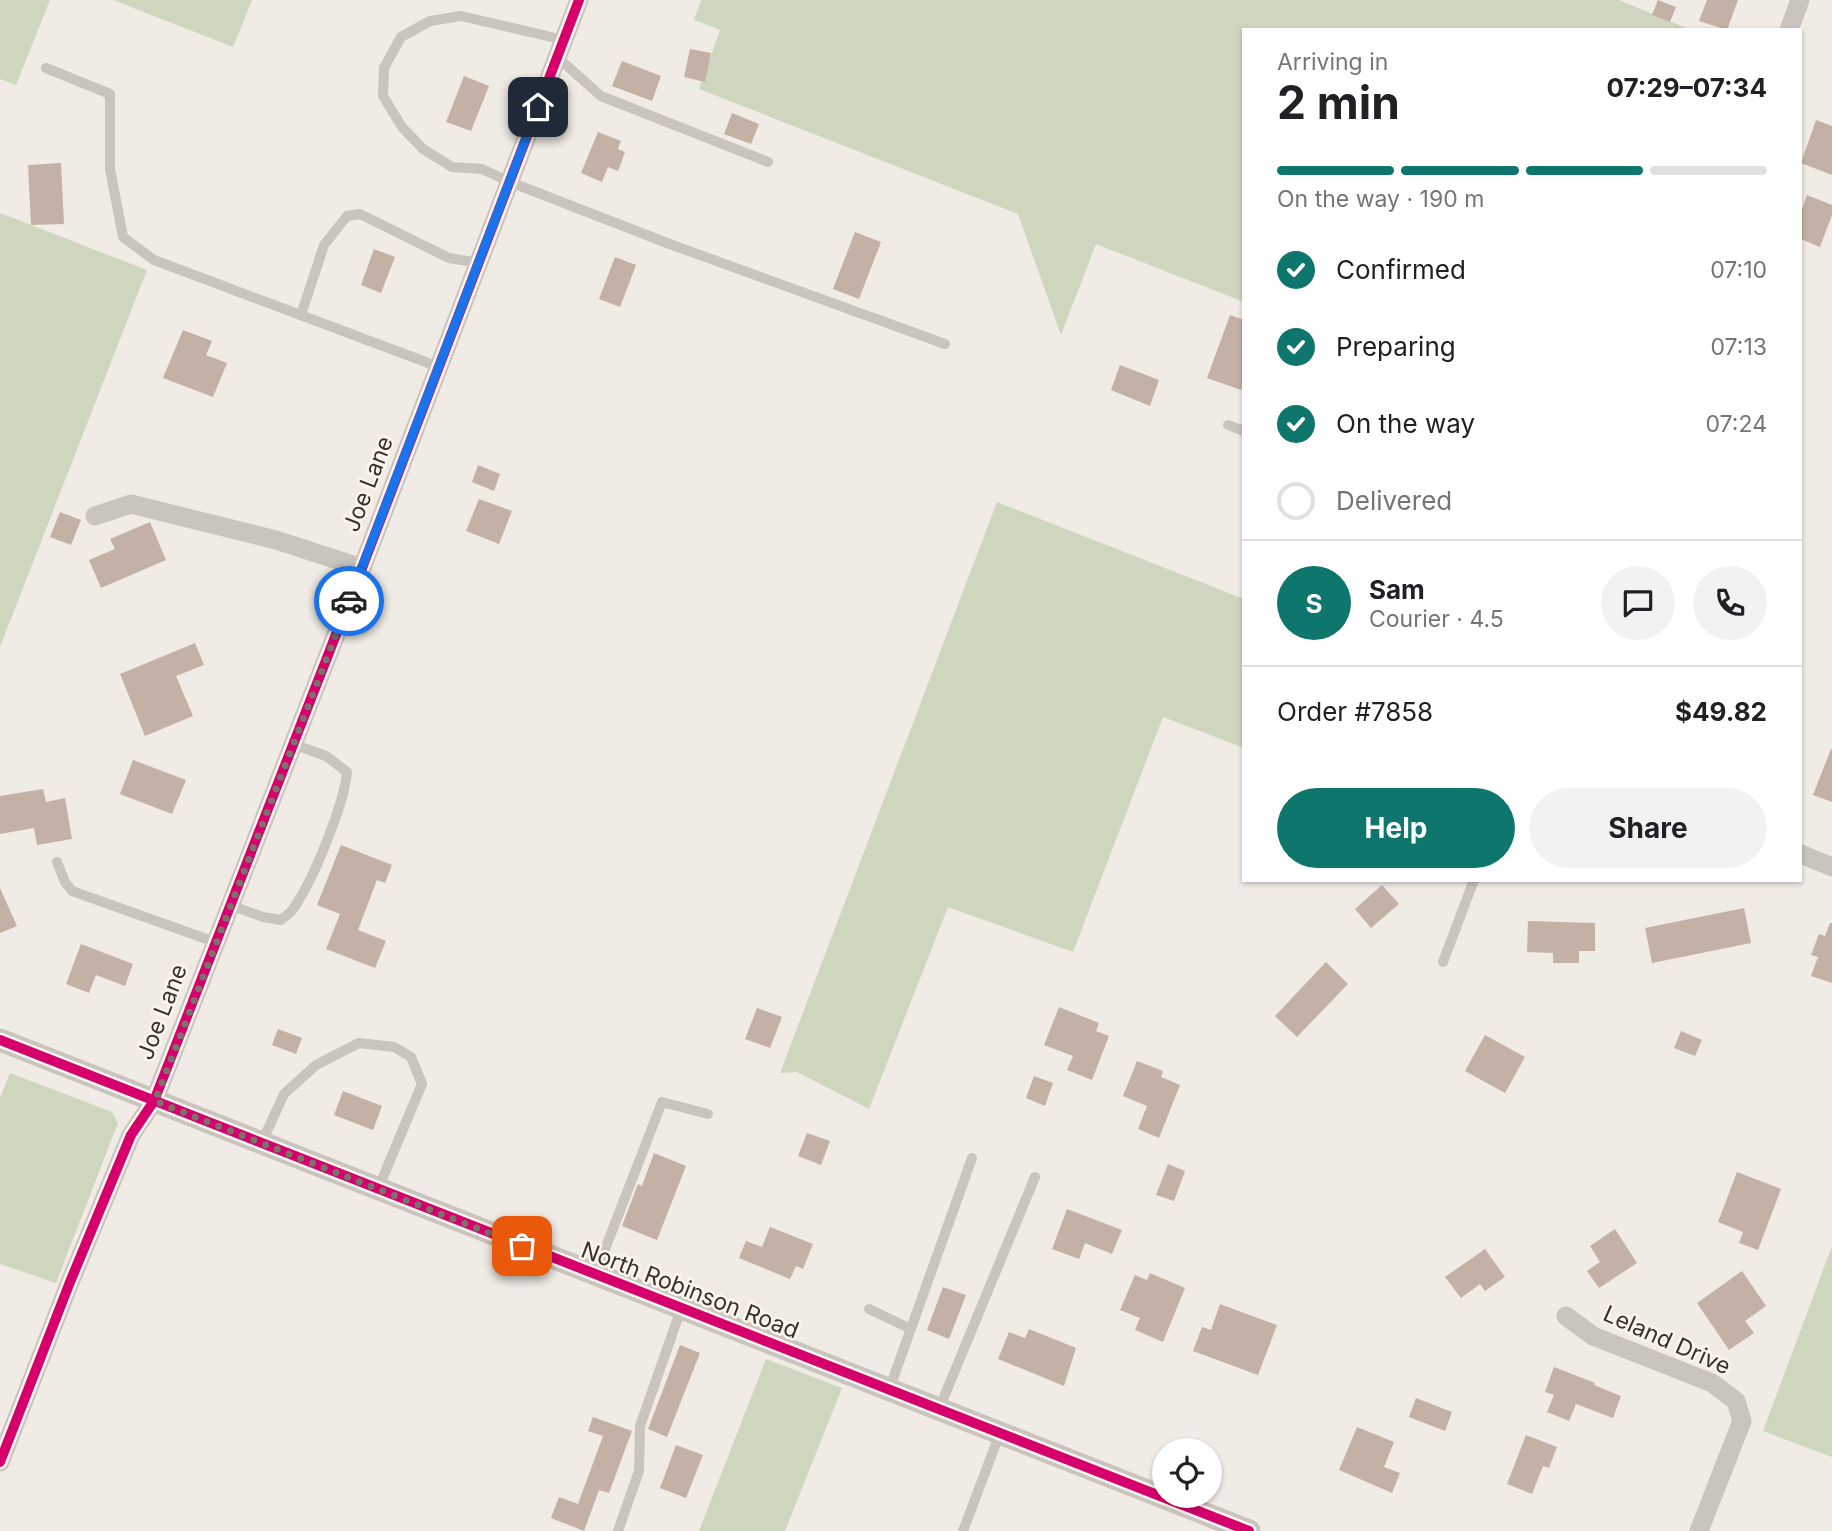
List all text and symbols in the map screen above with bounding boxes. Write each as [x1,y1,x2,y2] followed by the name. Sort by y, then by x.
[1277,48,1388,76] text: Arriving in
[1606,72,1767,103] text: 07:29–07:34
[1277,74,1400,130] text: 2 min
[508,77,568,137] pin
[519,88,557,126] icon: home
[1277,185,1484,213] text: On the way · 190 m
[1277,251,1315,289] icon: check
[1336,254,1466,285] text: Confirmed
[1710,256,1767,284] text: 07:10
[1277,328,1315,366] icon: check
[1336,331,1456,362] text: Preparing
[1711,333,1767,361] text: 07:13
[1277,405,1315,443] icon: check
[1336,408,1475,439] text: On the way
[1706,410,1767,438] text: 07:24
[337,432,399,536] street label: Joe Lane
[1336,485,1452,516] text: Delivered
[314,566,384,636] courier
[1601,566,1675,640] button: chat
[1693,566,1767,640] button: phone
[1369,574,1425,605] text: Sam
[330,582,368,620] icon: car
[1305,588,1323,619] text: S
[1369,605,1504,633] text: Courier · 4.5
[1277,696,1433,727] text: Order #7858
[1675,696,1767,727] text: $49.82
[1277,788,1515,868] button: Help
[1529,788,1767,868] button: Share
[131,960,193,1064] street label: Joe Lane
[492,1216,552,1276] pin
[503,1227,541,1265] icon: bag
[577,1236,803,1344] street label: North Robinson Road
[1599,1300,1735,1380] street label: Leland Drive
[1152,1438,1222,1508] map controls
[1152,1438,1222,1508] button: locate

